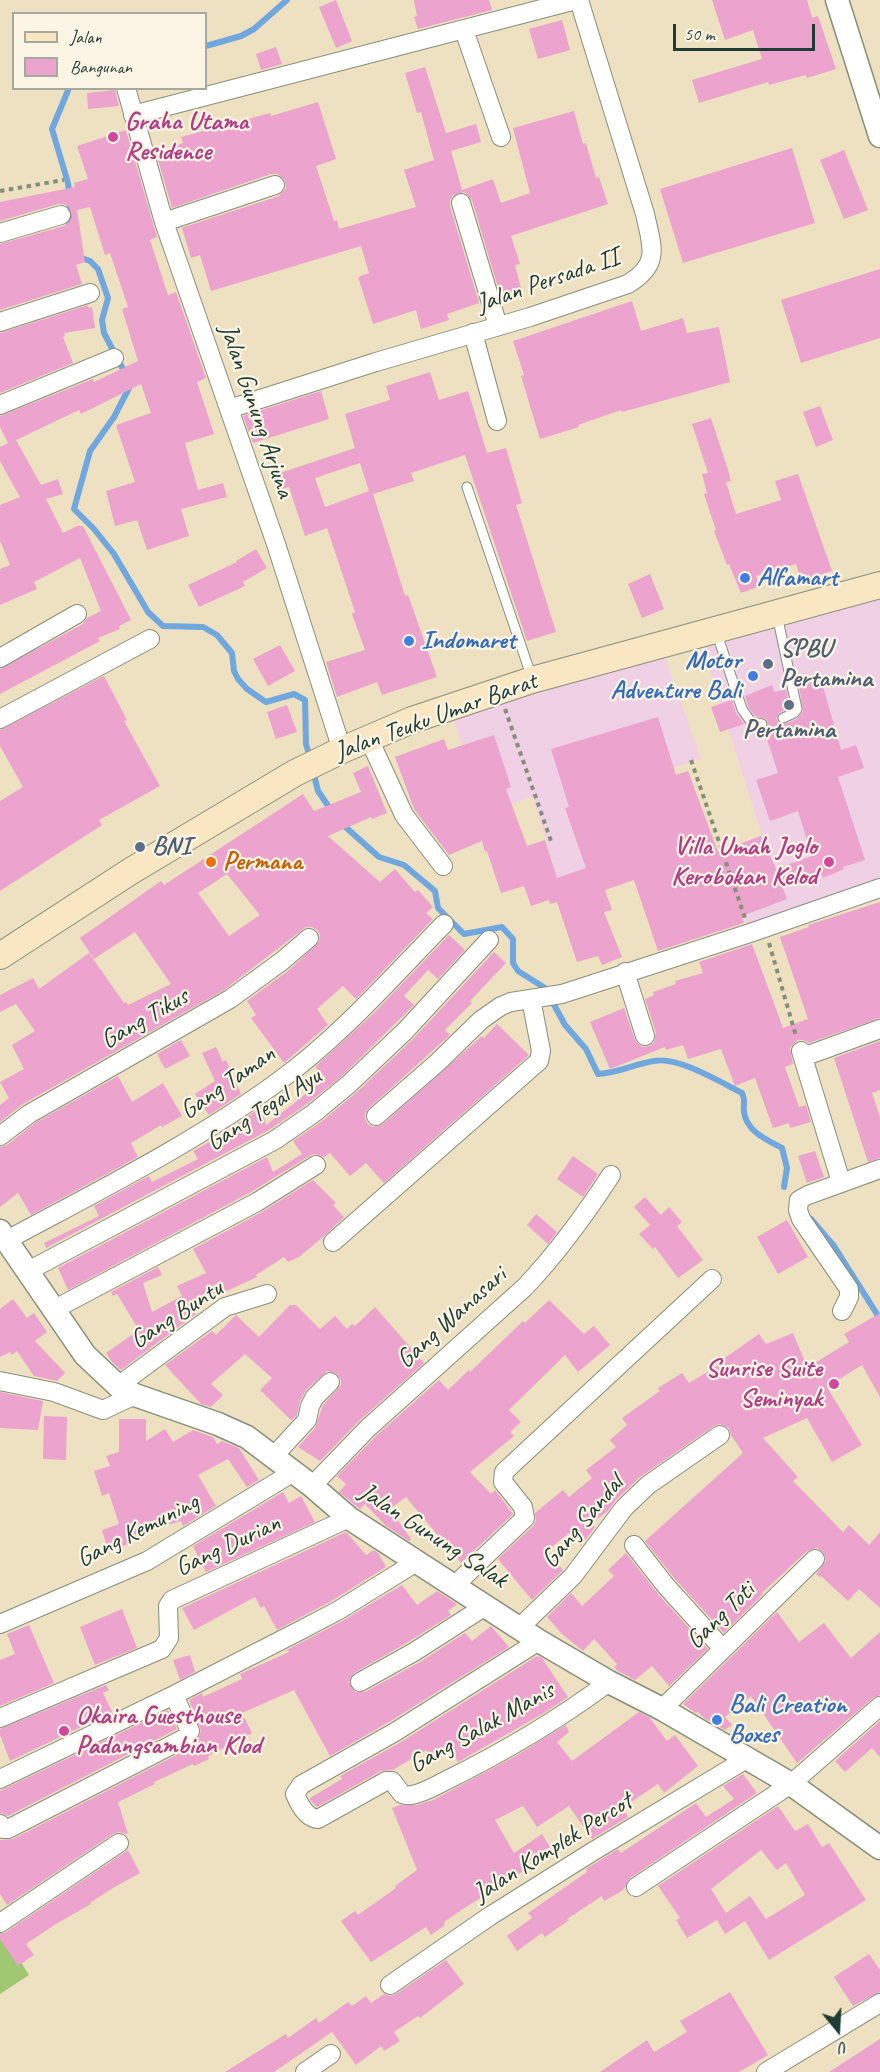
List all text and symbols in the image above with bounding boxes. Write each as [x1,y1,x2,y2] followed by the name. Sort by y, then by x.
[12,12,207,90] legend
[676,12,818,50] scale bar
[684,23,715,45] text: 50 m
[70,26,102,48] text: Jalan
[70,56,132,78] text: Bangunan
[125,106,248,168] place label: Graha Utama Residence
[106,130,120,144] marker: Graha Utama Residence
[472,242,624,320] street label: Jalan Persada II
[212,320,300,502] street label: Jalan Gunung Arjuna
[757,562,838,594] place label: Alfamart
[738,571,752,585] marker: Alfamart
[421,625,515,657] place label: Indomaret
[780,633,872,694] place label: SPBU Pertamina
[402,634,416,648] marker: Indomaret
[611,645,741,706] place label: Motor Adventure Bali
[761,657,775,671] marker: SPBU Pertamina
[331,666,541,768] street label: Jalan Teuku Umar Barat
[746,669,760,683] marker: Motor Adventure Bali
[782,698,796,712] marker: Pertamina
[743,714,835,746] place label: Pertamina
[152,831,191,863] place label: BNI
[671,831,817,892] place label: Villa Umah Joglo Kerobokan Kelod
[133,840,147,854] marker: BNI
[223,846,302,878] place label: Permana
[204,855,218,869] marker: Permana
[822,855,836,869] marker: Villa Umah Joglo Kerobokan Kelod
[96,981,194,1057] street label: Gang Tikus
[174,1039,282,1127] street label: Gang Taman
[201,1061,327,1159] street label: Gang Tegal Ayu
[391,1261,513,1375] street label: Gang Wanasari
[125,1274,229,1356] street label: Gang Buntu
[705,1353,822,1414] place label: Sunrise Suite Seminyak
[827,1377,841,1391] marker: Sunrise Suite Seminyak
[535,1469,631,1575] street label: Gang Sandal
[353,1476,513,1596] street label: Jalan Gunung Salak
[72,1487,204,1575] street label: Gang Kemuning
[170,1508,286,1584] street label: Gang Durian
[680,1576,762,1656] street label: Gang Toti
[404,1675,560,1781] street label: Gang Salak Manis
[729,1689,846,1750] place label: Bali Creation Boxes
[76,1700,261,1762] place label: Okaira Guesthouse Padangsambian Klod
[710,1713,724,1727] marker: Bali Creation Boxes
[57,1724,71,1738] marker: Okaira Guesthouse Padangsambian Klod
[468,1787,638,1909] street label: Jalan Komplek Percot
[808,2000,868,2060] north arrow
[837,2036,850,2058] text: U

